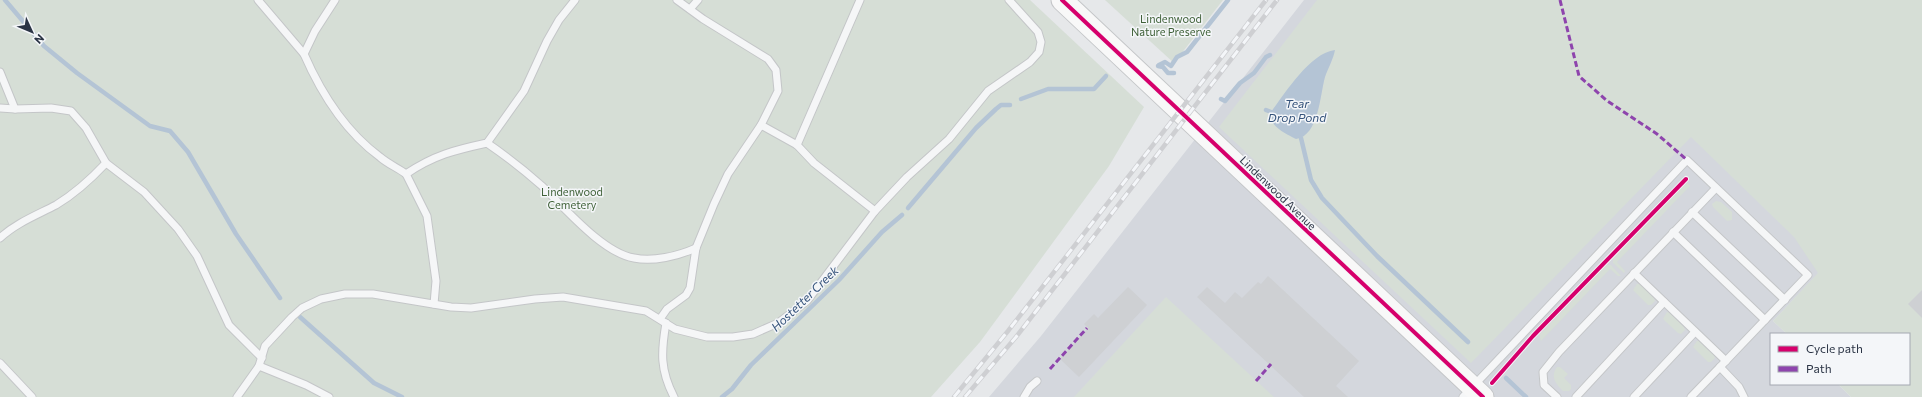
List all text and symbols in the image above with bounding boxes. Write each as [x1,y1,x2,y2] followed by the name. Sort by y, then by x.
[12,12,52,52] north arrow
[1131,12,1211,38] park label: Lindenwood Nature Preserve
[32,32,47,47] text: N
[1268,96,1327,124] water label: Tear Drop Pond
[1238,153,1319,232] street label: Lindenwood Avenue
[541,185,603,211] park label: Lindenwood Cemetery
[768,262,841,334] water label: Hostetter Creek
[1770,333,1910,385] legend
[1806,341,1863,355] text: Cycle path
[1806,361,1832,375] text: Path

